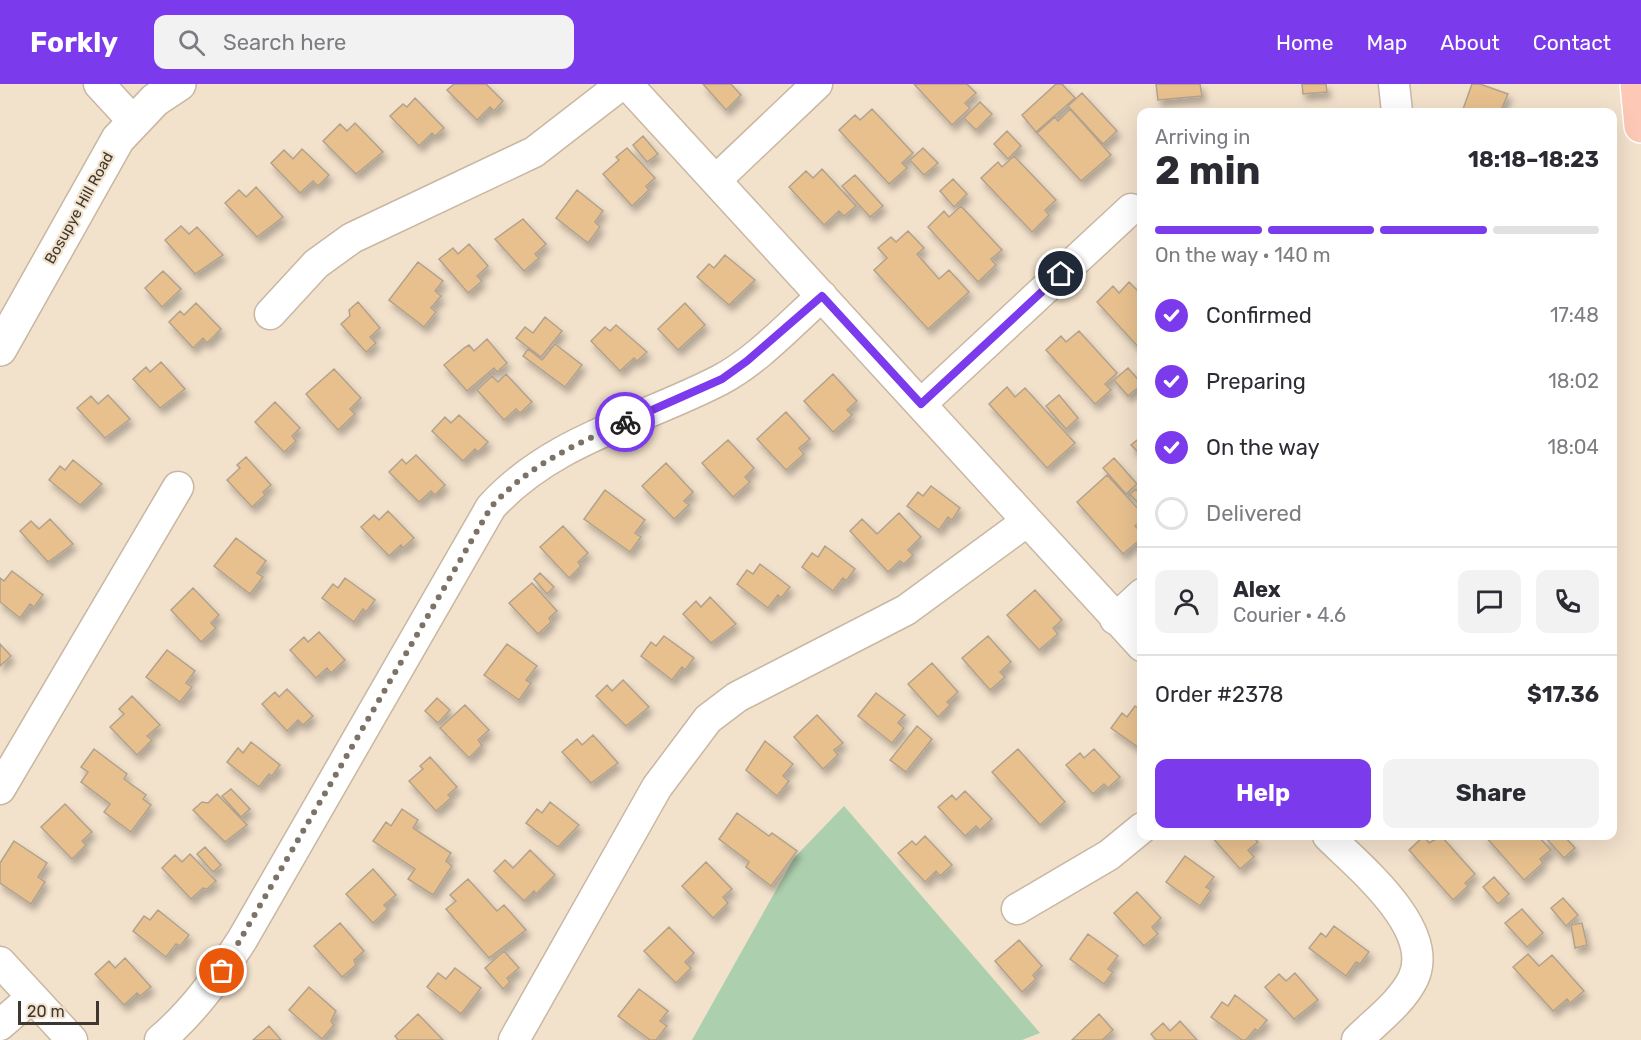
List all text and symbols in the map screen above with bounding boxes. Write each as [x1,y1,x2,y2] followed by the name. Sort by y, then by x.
[154,15,574,69] search box
[30,26,118,59] text: Forkly
[175,26,208,59] icon: search
[223,29,346,56] text: Search here
[1276,30,1333,55] text: Home
[1366,30,1407,55] text: Map
[1440,30,1500,55] text: About
[1533,30,1611,55] text: Contact
[1155,125,1250,149] text: Arriving in
[1468,146,1599,173] text: 18:18–18:23
[1155,148,1261,194] text: 2 min
[41,149,117,267] street label: Bosupye Hill Road
[1155,243,1331,267] text: On the way · 140 m
[1035,248,1086,299] pin
[1044,257,1077,290] icon: home
[1155,299,1188,332] icon: check
[1206,302,1312,329] text: Confirmed
[1550,303,1599,327] text: 17:48
[1155,365,1188,398] icon: check
[1206,368,1306,395] text: Preparing
[1548,369,1599,393] text: 18:02
[595,392,655,452] courier
[609,406,642,439] icon: bike
[1155,431,1188,464] icon: check
[1206,434,1320,461] text: On the way
[1547,435,1599,459] text: 18:04
[1206,500,1302,527] text: Delivered
[1155,570,1218,633] button: person
[1458,570,1521,633] button: chat
[1536,570,1599,633] button: phone
[1233,576,1281,603] text: Alex
[1233,603,1346,627] text: Courier · 4.6
[1155,681,1283,708] text: Order #2378
[1527,681,1599,708] text: $17.36
[1155,759,1371,828] button: Help
[1383,759,1599,828] button: Share
[196,945,247,996] pin
[205,954,238,987] icon: bag
[18,998,99,1026] scale bar
[27,1002,65,1021] text: 20 m

